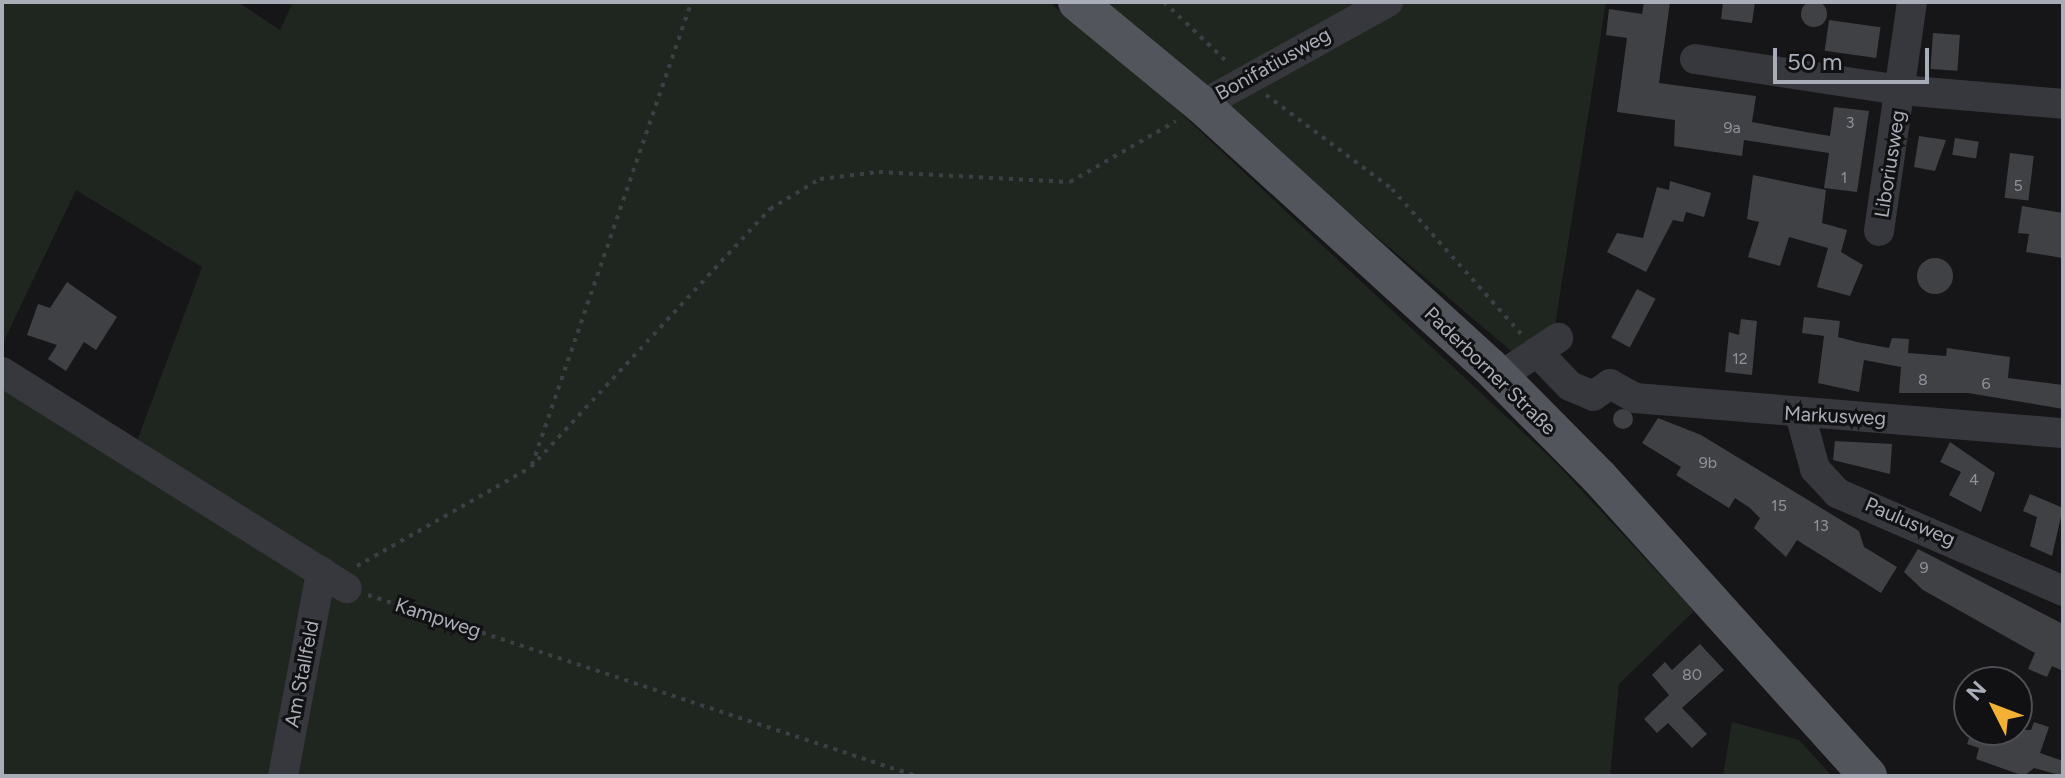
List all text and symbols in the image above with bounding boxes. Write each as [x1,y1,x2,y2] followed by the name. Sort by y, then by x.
[1211,22,1335,106] street label: Bonifatiusweg
[1777,32,1933,82] scale bar
[1787,47,1843,76] text: 50 m
[1870,109,1910,219] street label: Liboriusweg
[1846,113,1854,133] house number: 3
[1723,118,1741,138] house number: 9a
[1841,168,1847,188] house number: 1
[2013,176,2023,196] house number: 5
[1419,302,1561,440] street label: Paderborner Straße
[1732,349,1748,369] house number: 12
[1918,370,1928,390] house number: 8
[1981,374,1991,394] house number: 6
[1783,401,1887,431] street label: Markusweg
[1699,453,1717,473] house number: 9b
[1969,470,1979,490] house number: 4
[1861,492,1959,552] street label: Paulusweg
[1771,496,1787,516] house number: 15
[1813,516,1829,536] house number: 13
[1919,558,1929,578] house number: 9
[392,593,484,643] street label: Kampweg
[280,618,324,730] street label: Am Stallfeld
[1682,665,1702,685] house number: 80
[1953,666,2033,746] north arrow
[1961,676,1992,706] text: N

